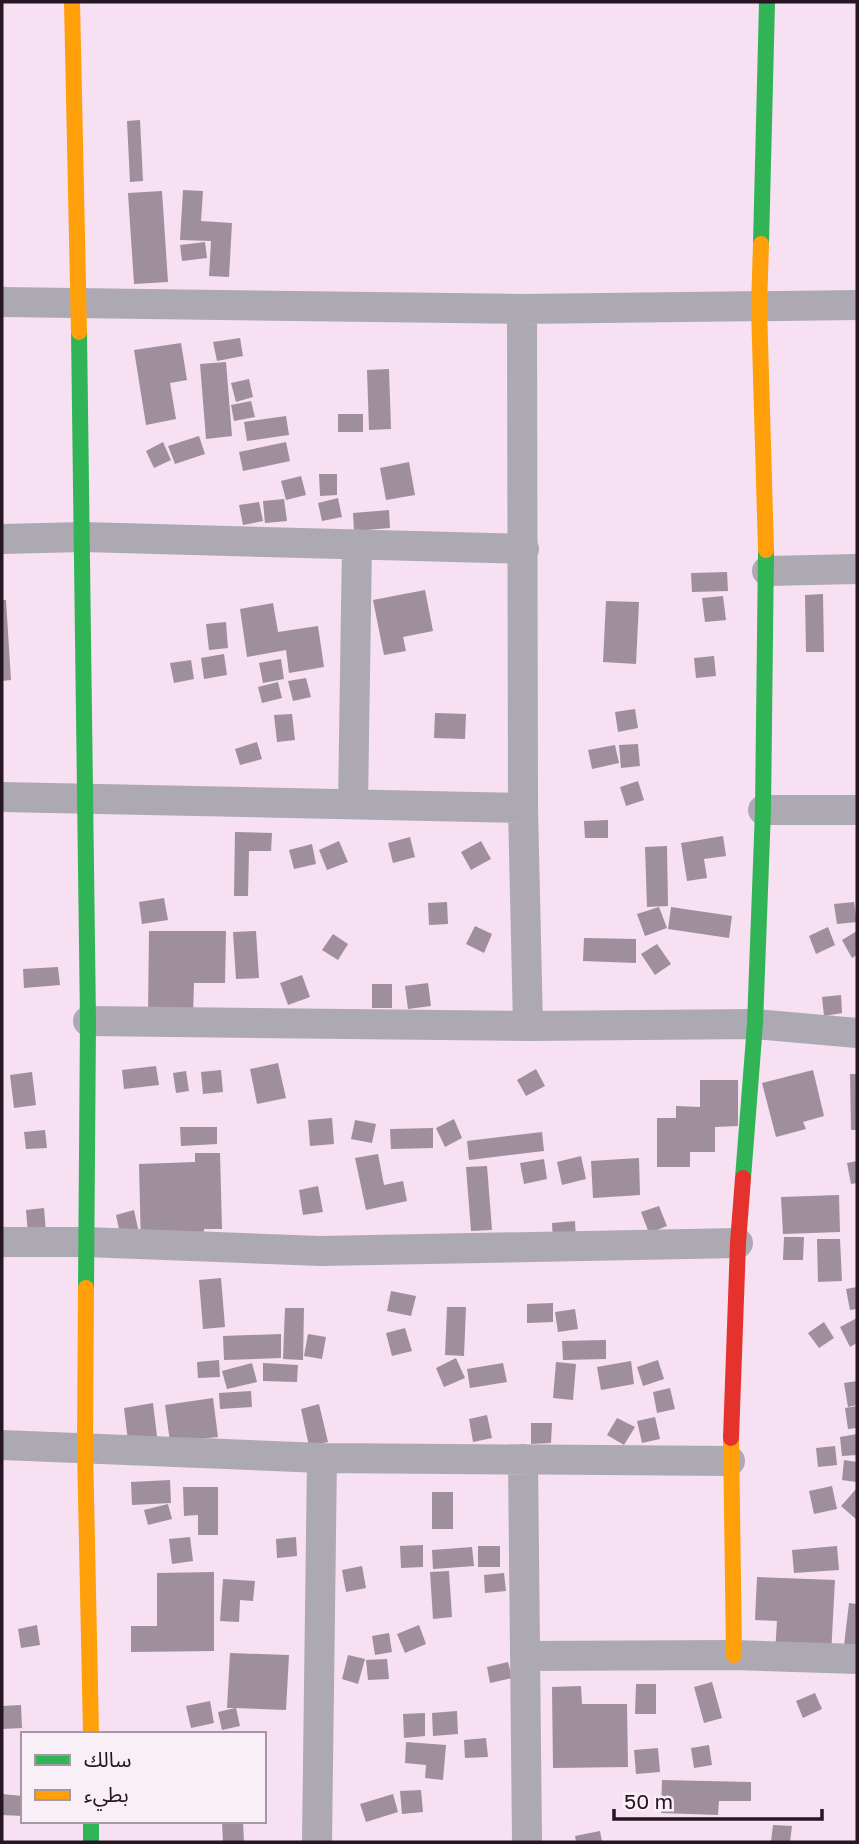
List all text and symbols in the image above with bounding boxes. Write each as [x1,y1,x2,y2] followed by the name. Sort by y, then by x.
[21,1732,266,1823] legend
[84,1746,131,1772] text: سالك
[614,1778,822,1822] scale bar
[84,1781,129,1811] text: بطيء
[624,1788,673,1814] text: 50 m

